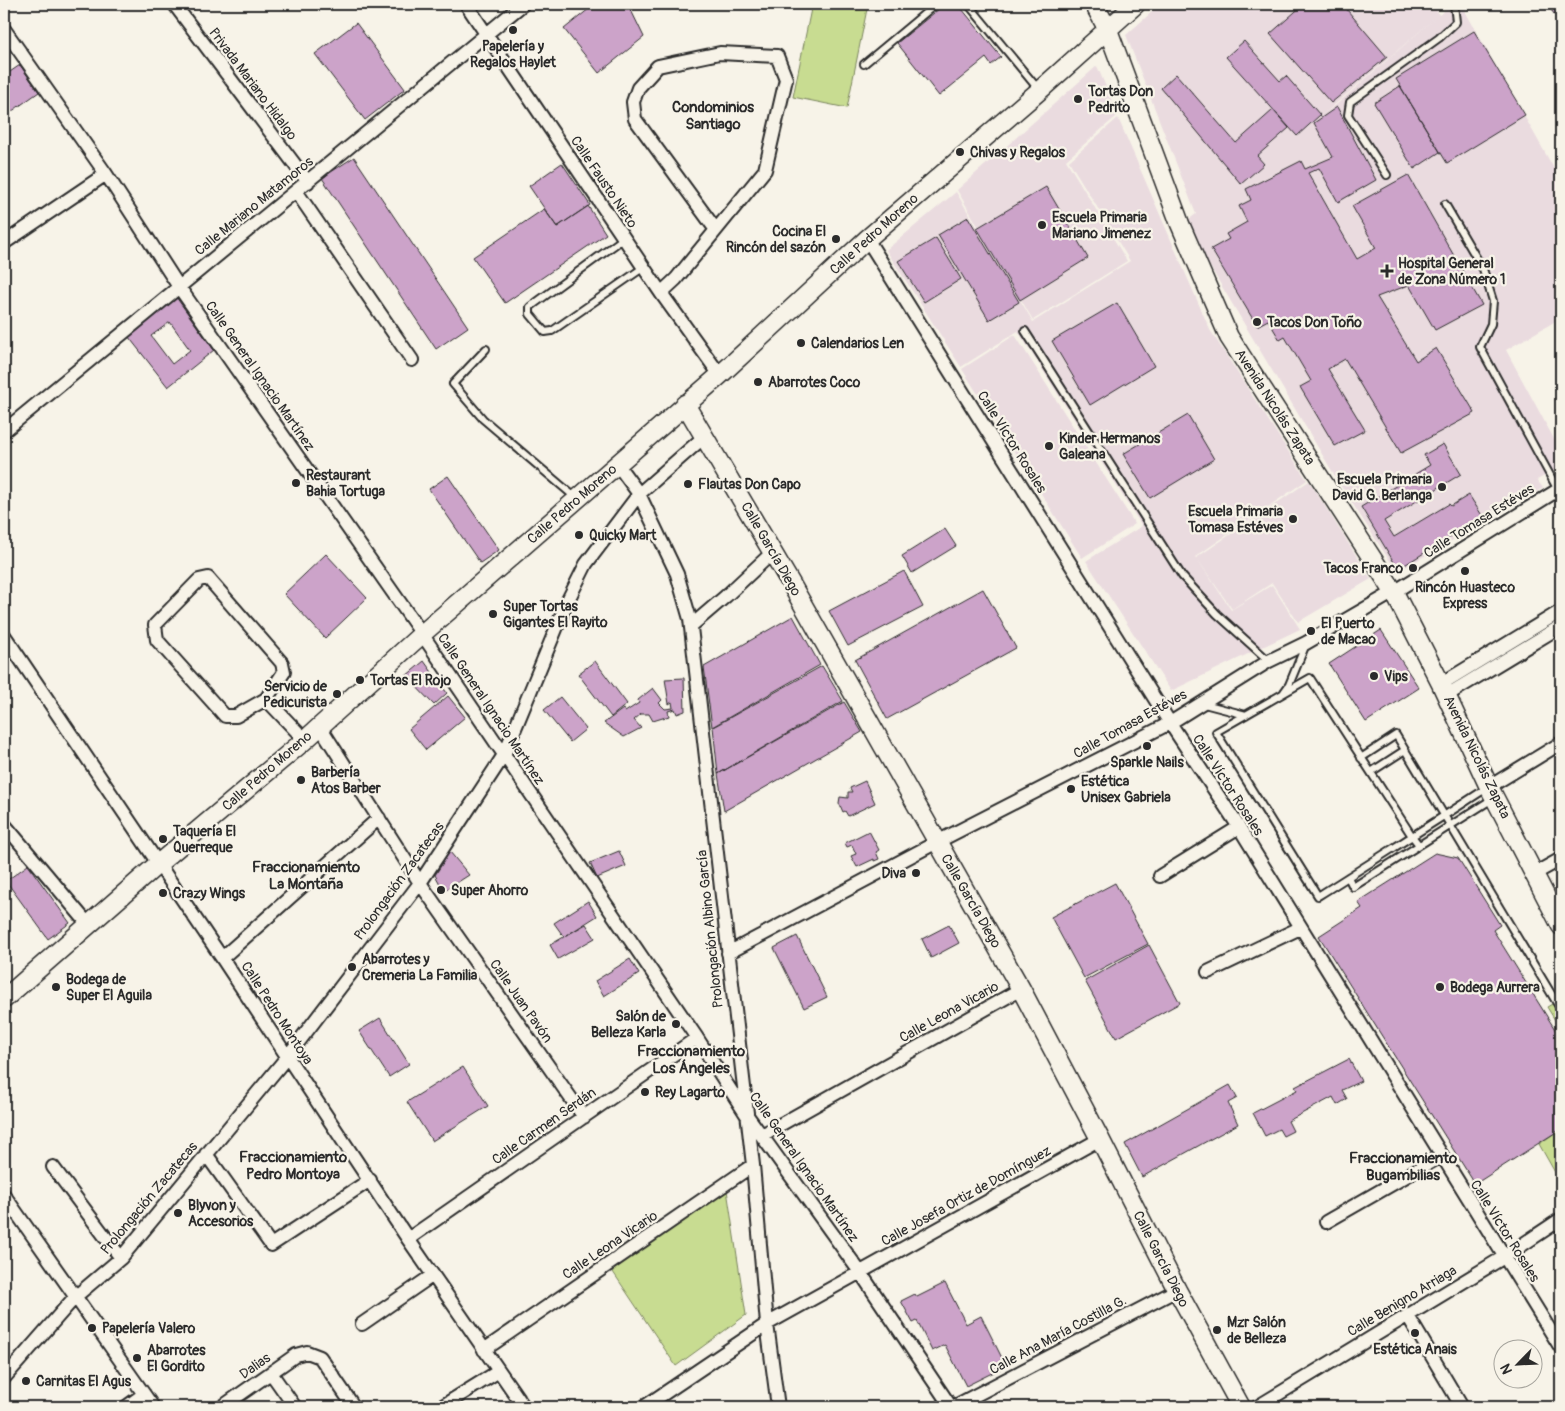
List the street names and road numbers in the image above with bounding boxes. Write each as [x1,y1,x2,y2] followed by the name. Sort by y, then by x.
[205,25,301,144] street label: Privada Mariano Hidalgo
[567,133,641,232] street label: Calle Fausto Nieto
[191,153,317,259] street label: Calle Mariano Matamoros
[826,190,922,278] street label: Calle Pedro Moreno
[202,298,318,454] street label: Calle General Ignacio Martínez
[1231,346,1319,468] street label: Avenida Nicolás Zapata
[974,388,1051,497] street label: Calle Víctor Rosales
[524,460,621,548] street label: Calle Pedro Moreno
[1421,480,1538,562] street label: Calle Tomasa Estéves
[737,499,805,600] street label: Calle García Diego
[434,630,548,788] street label: Calle General Ignacio Martínez
[1070,685,1190,762] street label: Calle Tomasa Estéves
[1440,693,1514,821] street label: Avenida Nicolás Zapata
[219,727,316,815] street label: Calle Pedro Moreno
[1189,731,1267,839] street label: Calle Víctor Rosales
[350,818,448,943] street label: Prolongación Zacatecas
[693,849,727,1009] street label: Prolongación Albino García
[937,851,1005,952] street label: Calle García Diego
[486,956,556,1046] street label: Calle Juan Pavón
[237,958,317,1068] street label: Calle Pedro Montoya
[896,977,1002,1046] street label: Calle Leona Vicario
[489,1084,599,1168] street label: Calle Carmen Serdán
[746,1089,862,1245] street label: Calle General Ignacio Martínez
[97,1138,202,1258] street label: Prolongación Zacatecas
[878,1142,1054,1250] street label: Calle Josefa Ortiz de Domínguez
[1467,1177,1544,1286] street label: Calle Víctor Rosales
[559,1207,661,1283] street label: Calle Leona Vicario
[1129,1208,1193,1310] street label: Calle García Diego
[1344,1262,1460,1340] street label: Calle Benigno Arriaga
[987,1292,1129,1378] street label: Calle Ana María Costilla G.
[236,1349,274,1383] street label: Dalias

